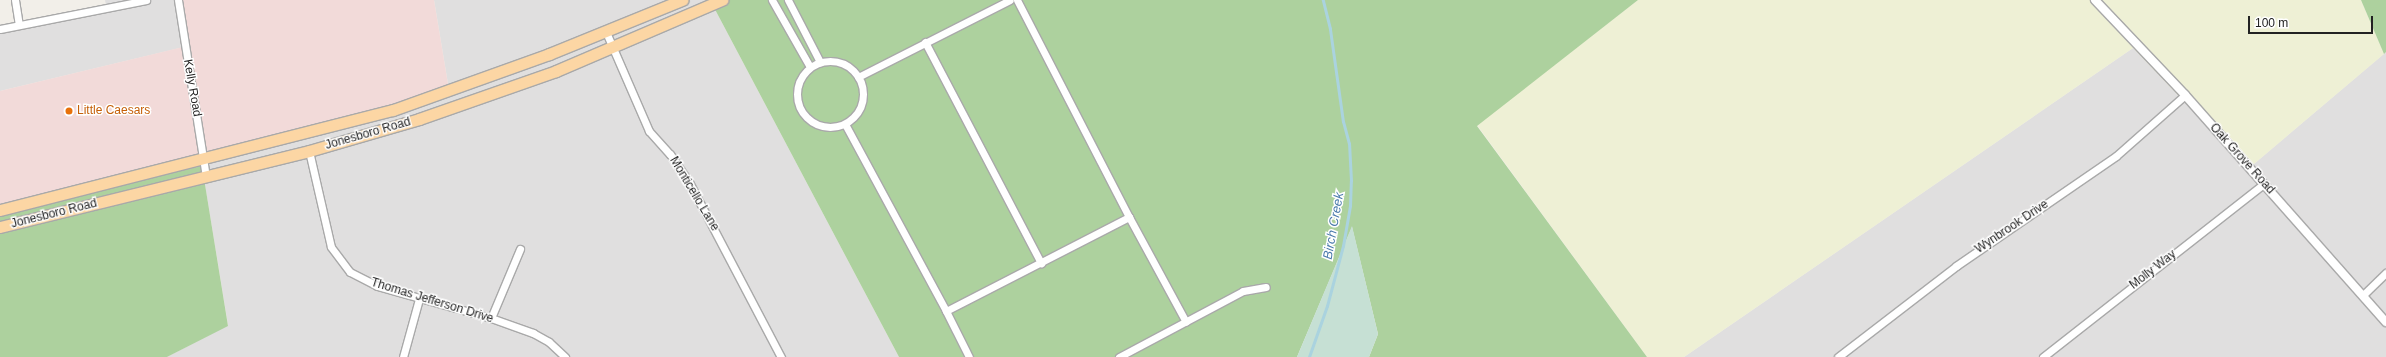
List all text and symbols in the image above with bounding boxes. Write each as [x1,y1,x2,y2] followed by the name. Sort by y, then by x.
[2250,8,2375,34] scale bar
[2255,16,2288,30] text: 100 m
[180,58,204,118] street label: Kelly Road
[77,104,150,118] place label: Little Caesars
[64,106,74,116] marker: Little Caesars
[324,115,412,153] street label: Jonesboro Road
[2207,121,2277,197] street label: Oak Grove Road
[666,154,722,234] street label: Monticello Lane
[1320,191,1348,261] water label: Birch Creek
[10,196,98,232] street label: Jonesboro Road
[1973,197,2051,257] street label: Wynbrook Drive
[2127,247,2179,293] street label: Molly Way
[369,276,495,326] street label: Thomas Jefferson Drive

